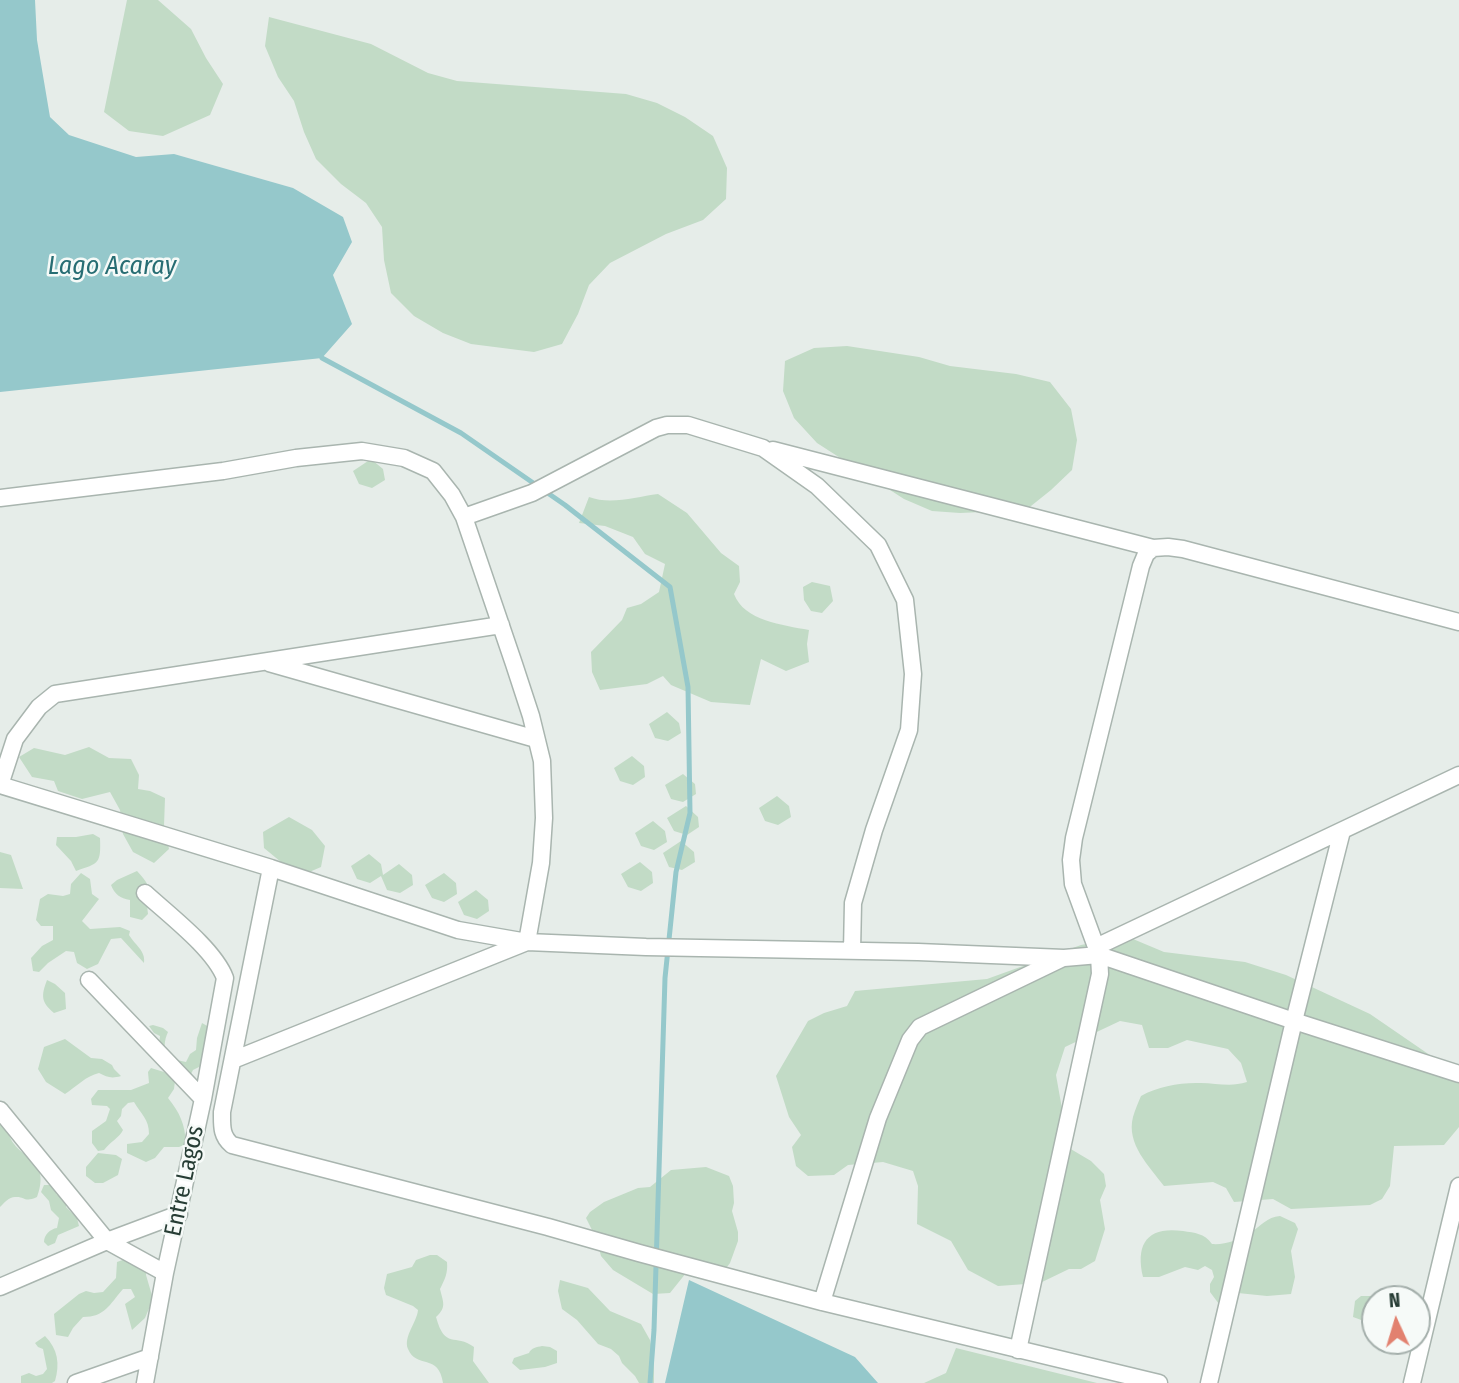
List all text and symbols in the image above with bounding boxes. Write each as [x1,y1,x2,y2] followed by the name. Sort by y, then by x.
[48,251,176,283] water label: Lago Acaray
[159,1123,211,1239] street label: Entre Lagos
[1361,1285,1431,1355] north arrow
[1388,1289,1401,1312] text: N

